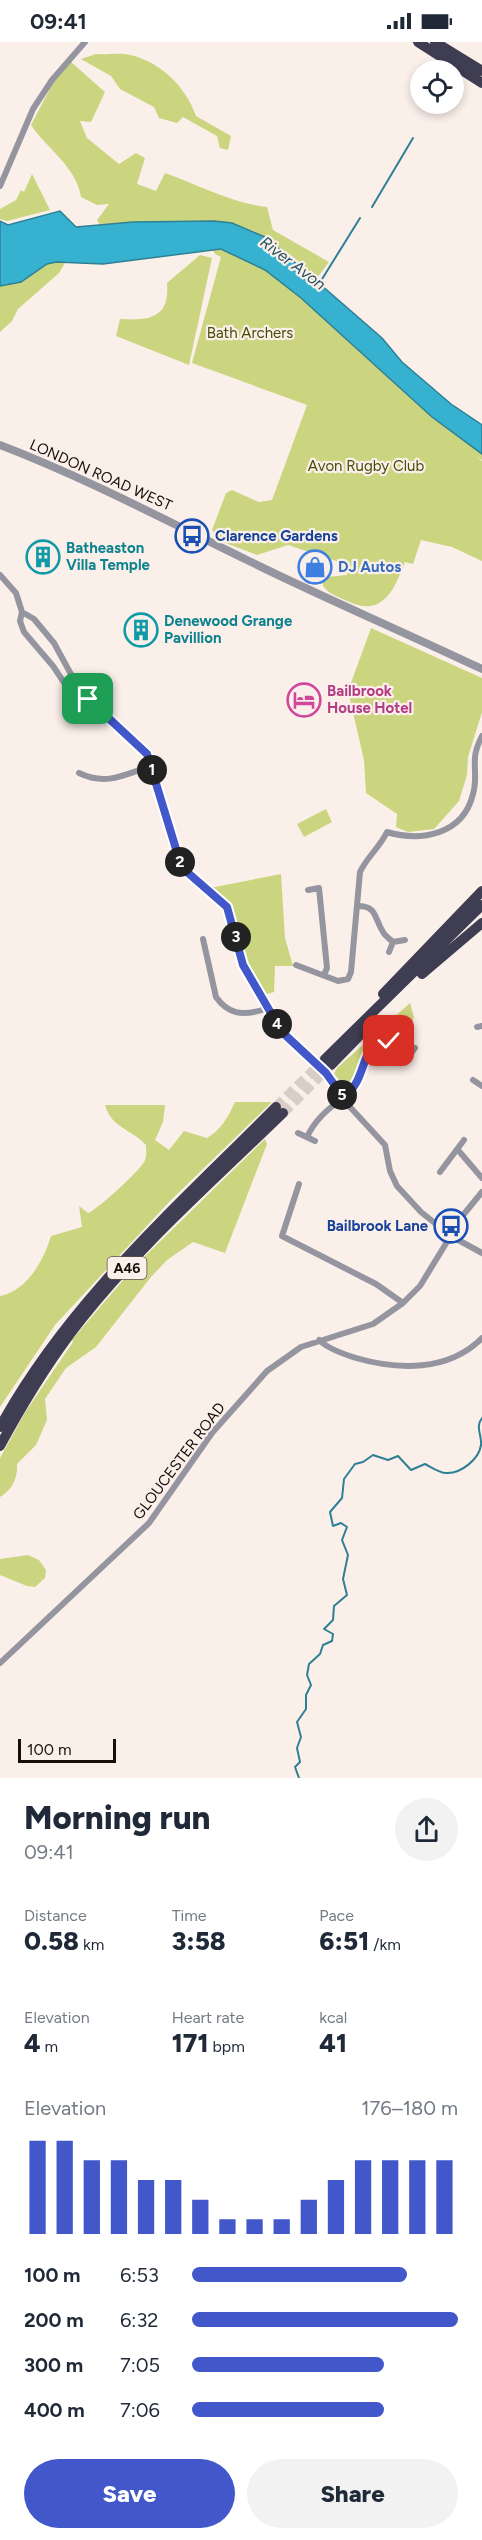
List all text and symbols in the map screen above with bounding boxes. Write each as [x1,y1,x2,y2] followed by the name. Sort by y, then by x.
[30,8,87,35] text: 09:41
[410,60,464,114] map controls
[410,60,464,114] button: locate
[256,232,330,294] water label: River Avon
[207,324,293,342] park label: Bath Archers
[27,435,176,515] street label: LONDON ROAD WEST
[308,457,424,475] park label: Avon Rugby Club
[174,518,210,554] bus stop icon: Clarence Gardens
[215,527,338,545] place label: Clarence Gardens
[25,539,61,575] building icon: Batheaston Villa Temple
[66,539,151,574] place label: Batheaston Villa Temple
[297,549,333,585] shop icon: DJ Autos
[338,558,401,576] place label: DJ Autos
[123,612,159,648] building icon: Denewood Grange Pavillion
[164,612,293,647] place label: Denewood Grange Pavillion
[62,673,113,724] pin
[71,682,104,715] icon: arrive
[286,682,322,718] hotel icon: Bailbrook House Hotel
[327,682,412,717] place label: Bailbrook House Hotel
[137,755,167,785] pin: 1
[149,760,155,779] text: 1
[165,847,195,877] pin: 2
[175,852,185,871] text: 2
[221,922,251,952] pin: 3
[232,927,240,946] text: 3
[262,1009,292,1039] pin: 4
[272,1014,282,1033] text: 4
[363,1015,414,1066] pin
[372,1024,405,1057] icon: check
[327,1080,357,1110] pin: 5
[337,1085,347,1104] text: 5
[433,1208,469,1244] bus stop icon: Bailbrook Lane
[327,1217,429,1235] place label: Bailbrook Lane
[108,1257,146,1279] road number: A46
[129,1399,229,1523] street label: GLOUCESTER ROAD
[18,1736,116,1764] scale bar
[27,1740,72,1759] text: 100 m
[24,1798,210,1837] text: Morning run
[395,1798,458,1861] button: share
[24,1840,74,1864] text: 09:41
[24,1906,87,1925] text: Distance
[172,1906,207,1925] text: Time
[319,1906,354,1925] text: Pace
[24,1925,79,1957] text: 0.58
[172,1925,226,1957] text: 3:58
[319,1925,369,1957] text: 6:51
[79,1935,104,1954] text: km
[369,1935,401,1954] text: /km
[24,2008,90,2027] text: Elevation
[172,2008,244,2027] text: Heart rate
[319,2008,347,2027] text: kcal
[24,2027,41,2059] text: 4
[172,2027,208,2059] text: 171
[319,2027,347,2059] text: 41
[41,2037,58,2056] text: m
[208,2037,245,2056] text: bpm
[24,2096,106,2120] text: Elevation
[361,2096,458,2120] text: 176–180 m
[24,2263,81,2287] text: 100 m
[120,2263,159,2287] text: 6:53
[24,2308,84,2332] text: 200 m
[120,2308,158,2332] text: 6:32
[24,2353,83,2377] text: 300 m
[120,2353,160,2377] text: 7:05
[24,2398,85,2422] text: 400 m
[120,2398,160,2422] text: 7:06
[24,2459,235,2528] button: Save
[247,2459,458,2528] button: Share

